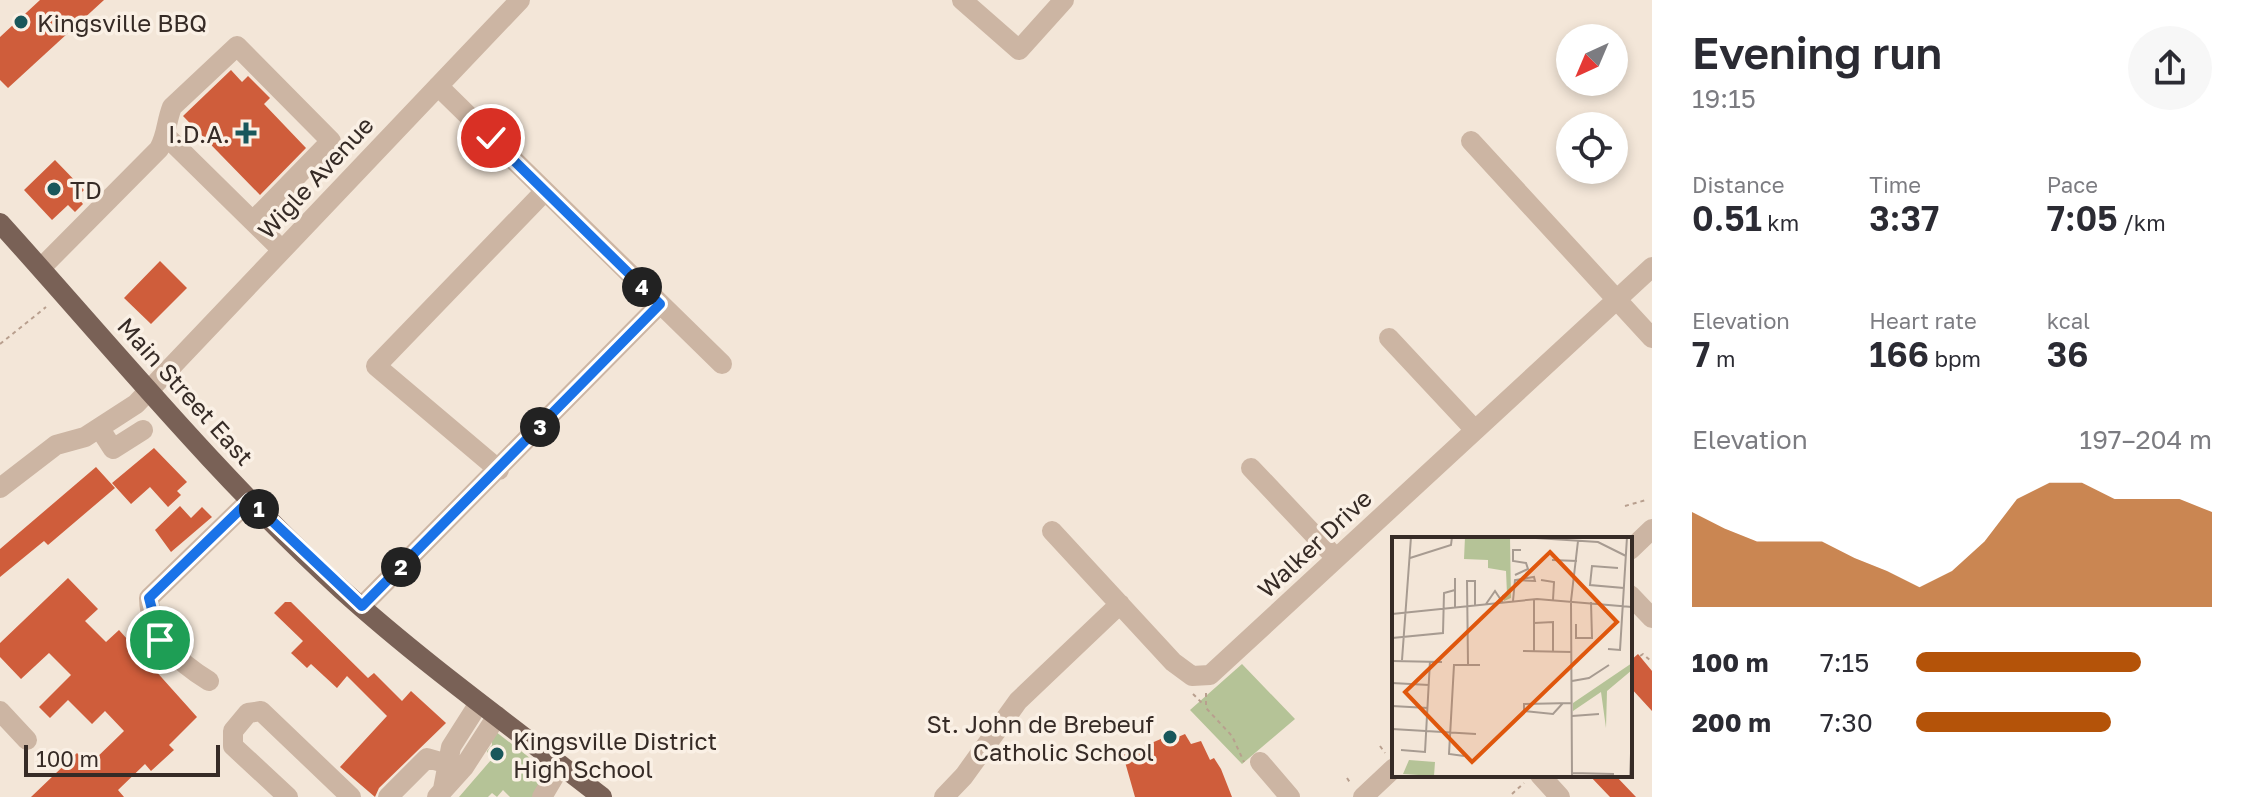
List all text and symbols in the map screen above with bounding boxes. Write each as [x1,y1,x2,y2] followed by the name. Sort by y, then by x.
[37,8,207,37] place label: Kingsville BBQ
[12,13,30,31] marker: Kingsville BBQ
[1556,24,1628,96] north arrow
[1556,24,1628,184] map controls
[1692,26,1942,79] text: Evening run
[2128,26,2212,110] button: share
[1692,83,1756,114] text: 19:15
[457,104,525,172] pin
[251,110,379,244] street label: Wigle Avenue
[1556,112,1628,184] button: locate
[469,116,513,160] icon: check
[168,119,230,148] place label: I.D.A.
[237,124,255,142] marker: I.D.A.
[1692,171,1784,198] text: Distance
[1869,171,1921,198] text: Time
[2047,171,2098,198] text: Pace
[70,175,102,204] place label: TD
[45,180,63,198] marker: TD
[1692,198,1762,238] text: 0.51
[1869,198,1939,238] text: 3:37
[2047,198,2118,238] text: 7:05
[1762,209,1799,236] text: km
[2118,209,2166,236] text: /km
[622,267,662,307] pin: 4
[635,273,649,300] text: 4
[1692,307,1790,334] text: Elevation
[1869,307,1977,334] text: Heart rate
[2047,307,2090,334] text: kcal
[112,311,260,471] street label: Main Street East
[1692,334,1710,374] text: 7
[1869,334,1929,374] text: 166
[2047,334,2088,374] text: 36
[1710,345,1735,372] text: m
[1929,345,1981,372] text: bpm
[520,407,560,447] pin: 3
[533,413,547,440] text: 3
[1692,424,1808,455] text: Elevation
[2080,424,2212,455] text: 197–204 m
[1251,483,1377,603] street label: Walker Drive
[239,489,279,529] pin: 1
[253,495,265,522] text: 1
[1392,537,1632,777] inset map
[381,547,421,587] pin: 2
[394,553,408,580] text: 2
[126,606,194,674] pin
[138,618,182,662] icon: arrive
[1692,647,1768,678] text: 100 m
[1820,647,1869,678] text: 7:15
[1692,707,1771,738] text: 200 m
[1820,707,1873,738] text: 7:30
[927,709,1154,766] place label: St. John de Brebeuf Catholic School
[513,726,717,783] place label: Kingsville District High School
[1161,728,1179,746] marker: St. John de Brebeuf Catholic School
[24,741,220,777] scale bar
[36,745,99,772] text: 100 m
[488,745,506,763] marker: Kingsville District High School

